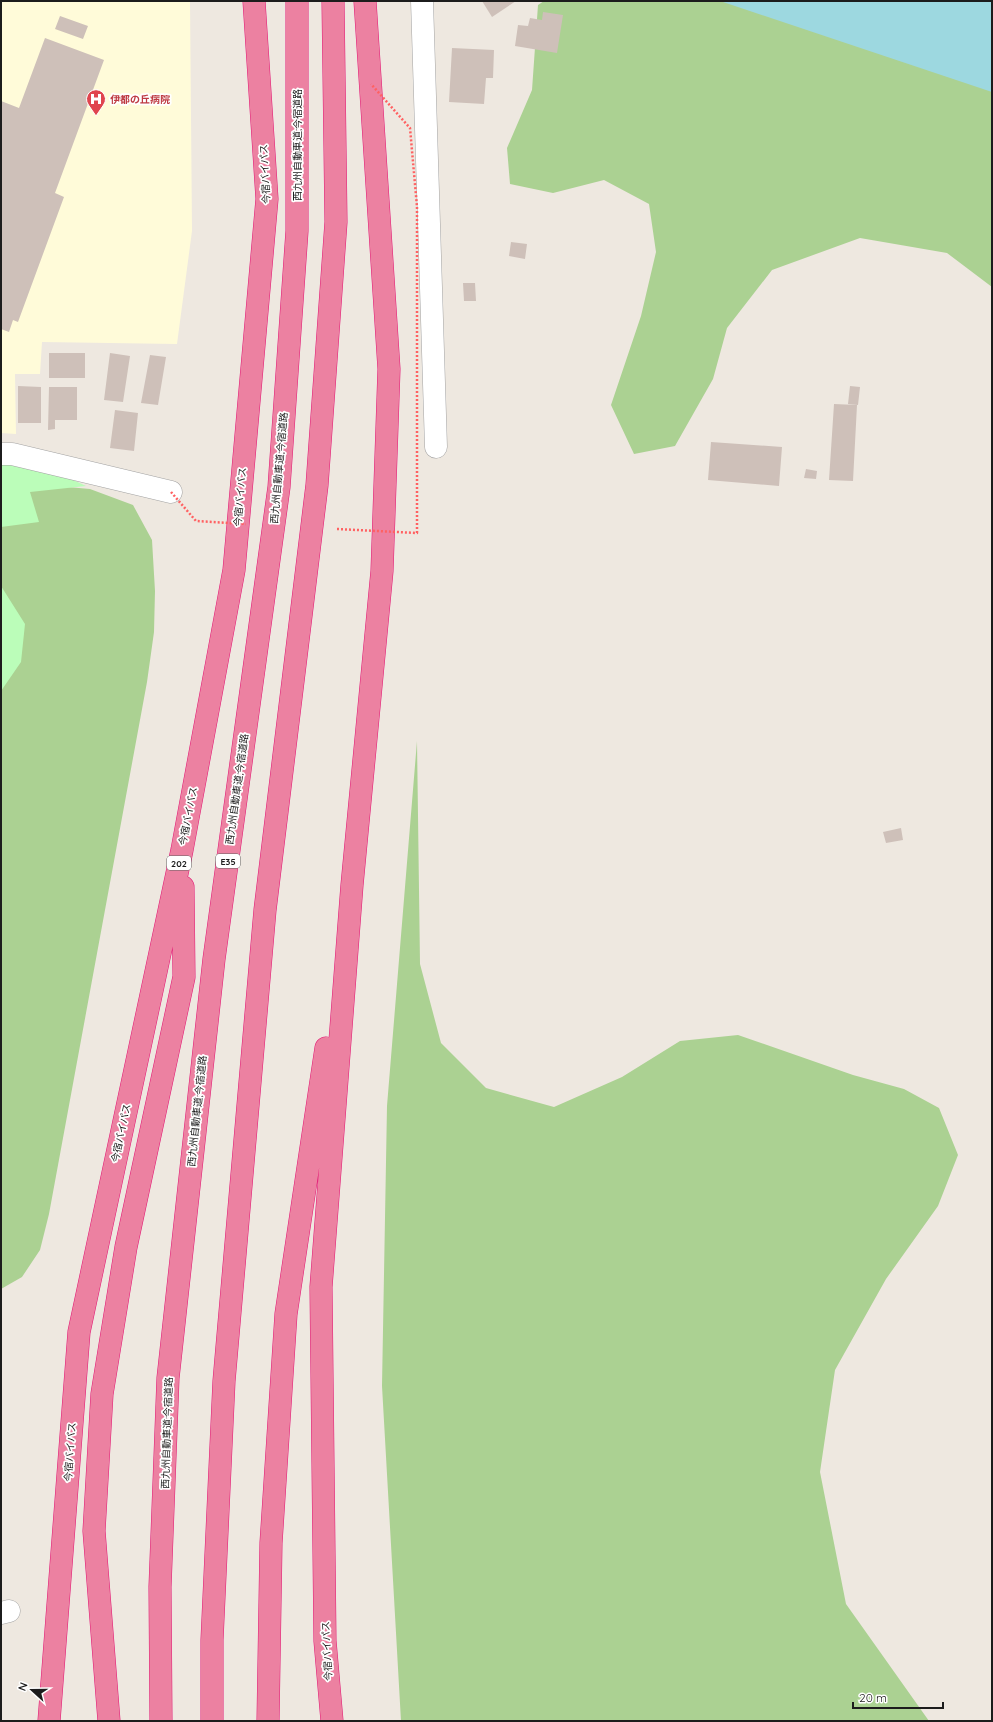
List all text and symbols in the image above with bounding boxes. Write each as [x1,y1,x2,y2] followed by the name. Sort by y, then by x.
[85,88,107,116] hospital icon: 伊都の丘病院
[291,89,304,201] street label: 西九州自動車道;今宿道路
[110,93,170,106] place label: 伊都の丘病院
[257,144,273,204] street label: 今宿バイパス
[268,412,290,524] street label: 西九州自動車道;今宿道路
[231,467,249,527] street label: 今宿バイパス
[223,733,251,845] street label: 西九州自動車道;今宿道路
[176,785,200,847] street label: 今宿バイパス
[216,854,240,868] road number: E35
[167,856,191,870] road number: 202
[185,1055,209,1167] street label: 西九州自動車道;今宿道路
[108,1102,134,1164] street label: 今宿バイパス
[159,1377,175,1489] street label: 西九州自動車道;今宿道路
[61,1422,79,1482] street label: 今宿バイパス
[319,1621,335,1681] street label: 今宿バイパス
[12,1670,52,1710] north arrow
[15,1680,31,1693] text: N
[853,1684,943,1710] scale bar
[859,1690,887,1705] text: 20 m

